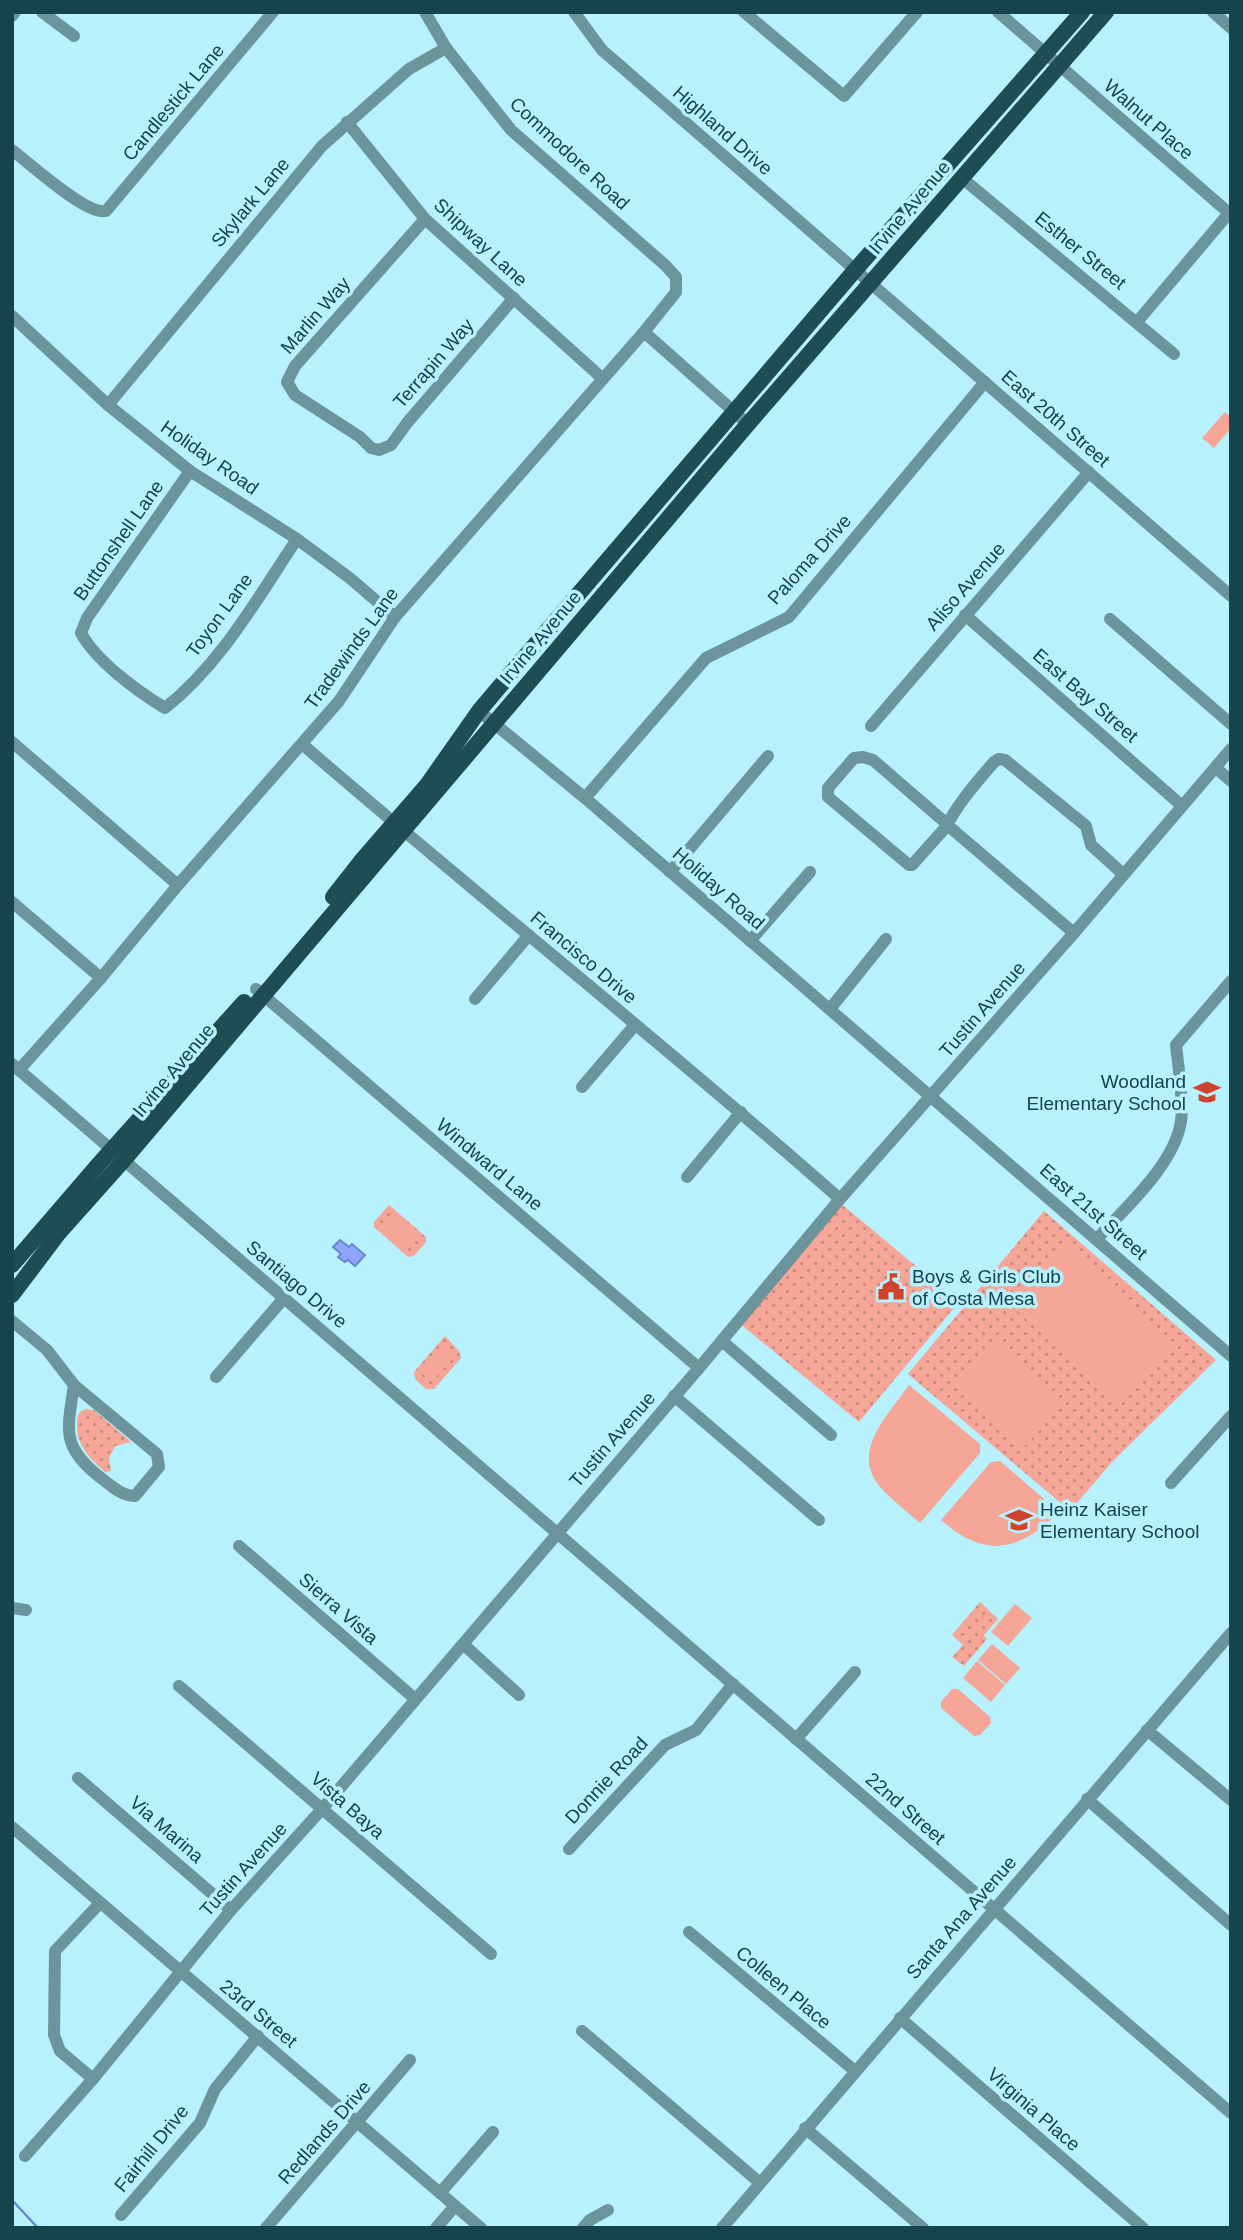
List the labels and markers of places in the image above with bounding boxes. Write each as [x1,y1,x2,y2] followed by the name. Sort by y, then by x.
[1027,1071,1186,1114] place label: Woodland Elementary School
[1192,1077,1222,1107] school or university icon: Woodland Elementary School
[912,1266,1061,1309] place label: Boys & Girls Club of Costa Mesa
[876,1272,906,1302] public building icon: Boys & Girls Club of Costa Mesa
[1040,1499,1199,1542] place label: Heinz Kaiser Elementary School
[1004,1505,1034,1535] school or university icon: Heinz Kaiser Elementary School

